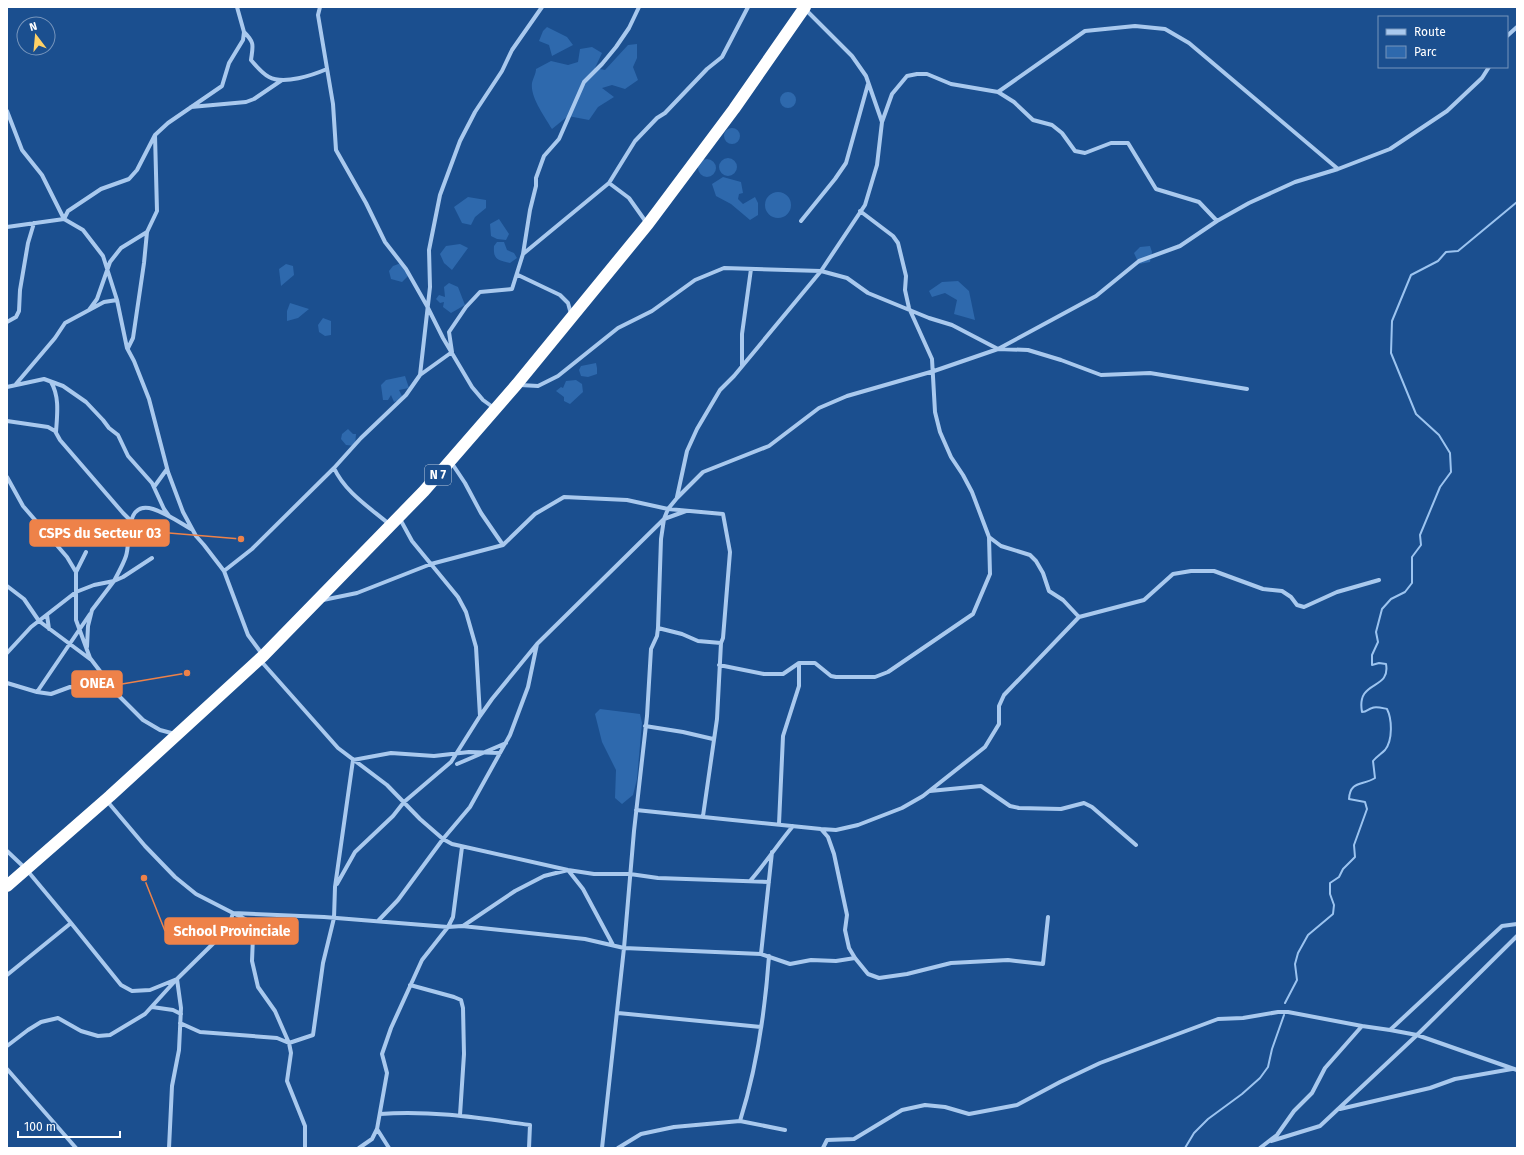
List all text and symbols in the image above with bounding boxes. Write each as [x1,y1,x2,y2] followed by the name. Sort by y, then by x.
[16,16,56,56] north arrow
[1378,16,1508,68] legend
[28,20,39,34] text: N
[1414,25,1446,39] text: Route
[1414,45,1437,59] text: Parc
[425,465,451,485] road number: N 7
[30,520,169,546] callout: CSPS du Secteur 03
[39,525,161,542] text: CSPS du Secteur 03
[72,671,122,697] callout: ONEA
[80,675,115,692] text: ONEA
[165,918,298,944] callout: School Provinciale
[173,923,291,940] text: School Provinciale
[18,1113,120,1139] scale bar
[24,1120,56,1134] text: 100 m

